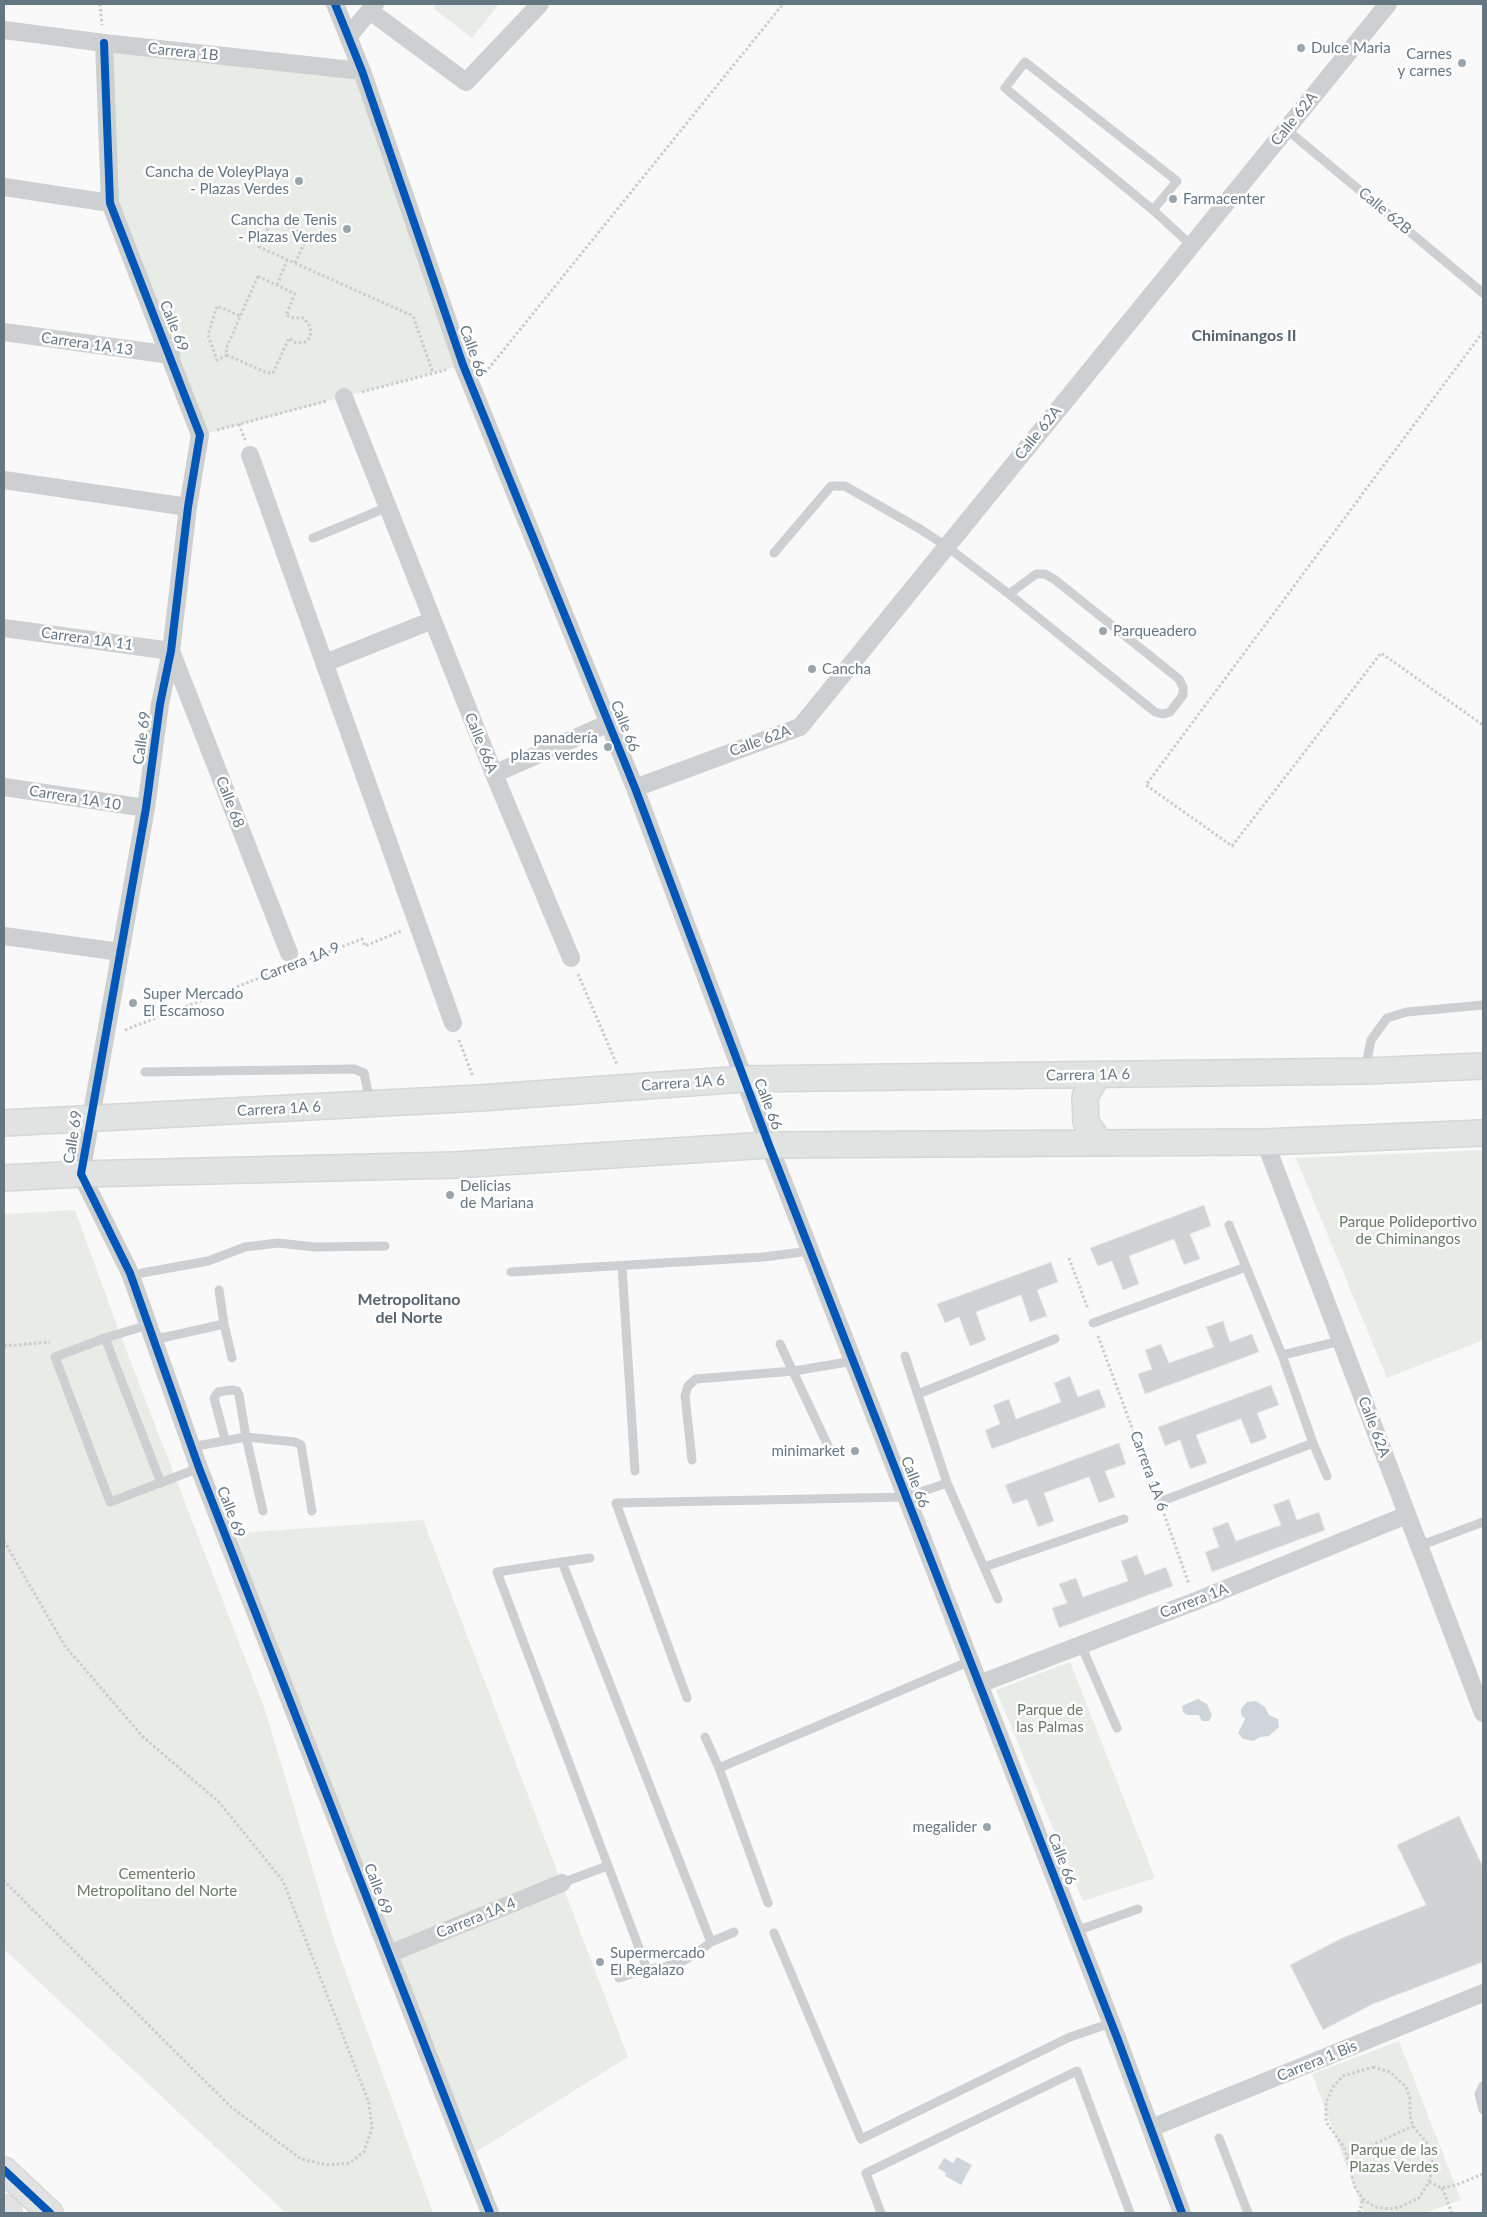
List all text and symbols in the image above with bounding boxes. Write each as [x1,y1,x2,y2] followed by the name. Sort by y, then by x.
[147,39,219,65] street label: Carrera 1B
[1311,39,1391,57] place label: Dulce Maria
[1295,42,1307,54] marker: Dulce Maria
[1398,45,1452,80] place label: Carnes y carnes
[1456,57,1468,69] marker: Carnes y carnes
[1267,89,1321,149] street label: Calle 62A
[145,163,289,198] place label: Cancha de VoleyPlaya - Plazas Verdes
[293,175,305,187] marker: Cancha de VoleyPlaya - Plazas Verdes
[1355,184,1415,238] street label: Calle 62B
[1183,190,1265,208] place label: Farmacenter
[1167,193,1179,205] marker: Farmacenter
[231,211,337,246] place label: Cancha de Tenis - Plazas Verdes
[341,223,353,235] marker: Cancha de Tenis - Plazas Verdes
[156,298,192,354] street label: Calle 69
[455,323,491,379] street label: Calle 66
[1191,326,1297,346] district label: Chiminangos II
[40,329,134,359] street label: Carrera 1A 13
[1011,403,1065,463] street label: Calle 62A
[1113,622,1197,640] place label: Parqueadero
[40,624,134,654] street label: Carrera 1A 11
[1097,625,1109,637] marker: Parqueadero
[822,660,871,678] place label: Cancha
[806,663,818,675] marker: Cancha
[607,698,643,754] street label: Calle 66
[129,710,155,766] street label: Calle 69
[461,710,501,776] street label: Calle 66A
[727,722,793,760] street label: Calle 62A
[511,729,598,764] place label: panadería plazas verdes
[602,741,614,753] marker: panadería plazas verdes
[212,774,248,830] street label: Calle 68
[28,782,122,814] street label: Carrera 1A 10
[258,939,342,985] street label: Carrera 1A 9
[143,985,243,1020] place label: Super Mercado El Escamoso
[127,997,139,1009] marker: Super Mercado El Escamoso
[1046,1065,1130,1085] street label: Carrera 1A 6
[640,1071,726,1095] street label: Carrera 1A 6
[750,1076,786,1132] street label: Calle 66
[237,1098,321,1120] street label: Carrera 1A 6
[60,1109,86,1165] street label: Calle 69
[460,1177,534,1212] place label: Delicias de Mariana
[444,1189,456,1201] marker: Delicias de Mariana
[1339,1213,1477,1248] park label: Parque Polideportivo de Chiminangos
[358,1290,460,1328] district label: Metropolitano del Norte
[1354,1394,1394,1460] street label: Calle 62A
[1126,1428,1172,1514] street label: Carrera 1A 6
[771,1442,845,1460] place label: minimarket
[849,1445,861,1457] marker: minimarket
[897,1454,933,1510] street label: Calle 66
[213,1484,249,1540] street label: Calle 69
[1157,1580,1231,1622] street label: Carrera 1A
[1016,1701,1084,1736] park label: Parque de las Palmas
[913,1818,977,1836] place label: megalider
[981,1821,993,1833] marker: megalider
[1044,1831,1080,1887] street label: Calle 66
[360,1861,396,1917] street label: Calle 69
[77,1865,237,1900] park label: Cementerio Metropolitano del Norte
[434,1894,518,1942] street label: Carrera 1A 4
[610,1944,705,1979] place label: Supermercado El Regalazo
[594,1956,606,1968] marker: Supermercado El Regalazo
[1274,2037,1360,2085] street label: Carrera 1 Bis
[1349,2141,1439,2176] park label: Parque de las Plazas Verdes

